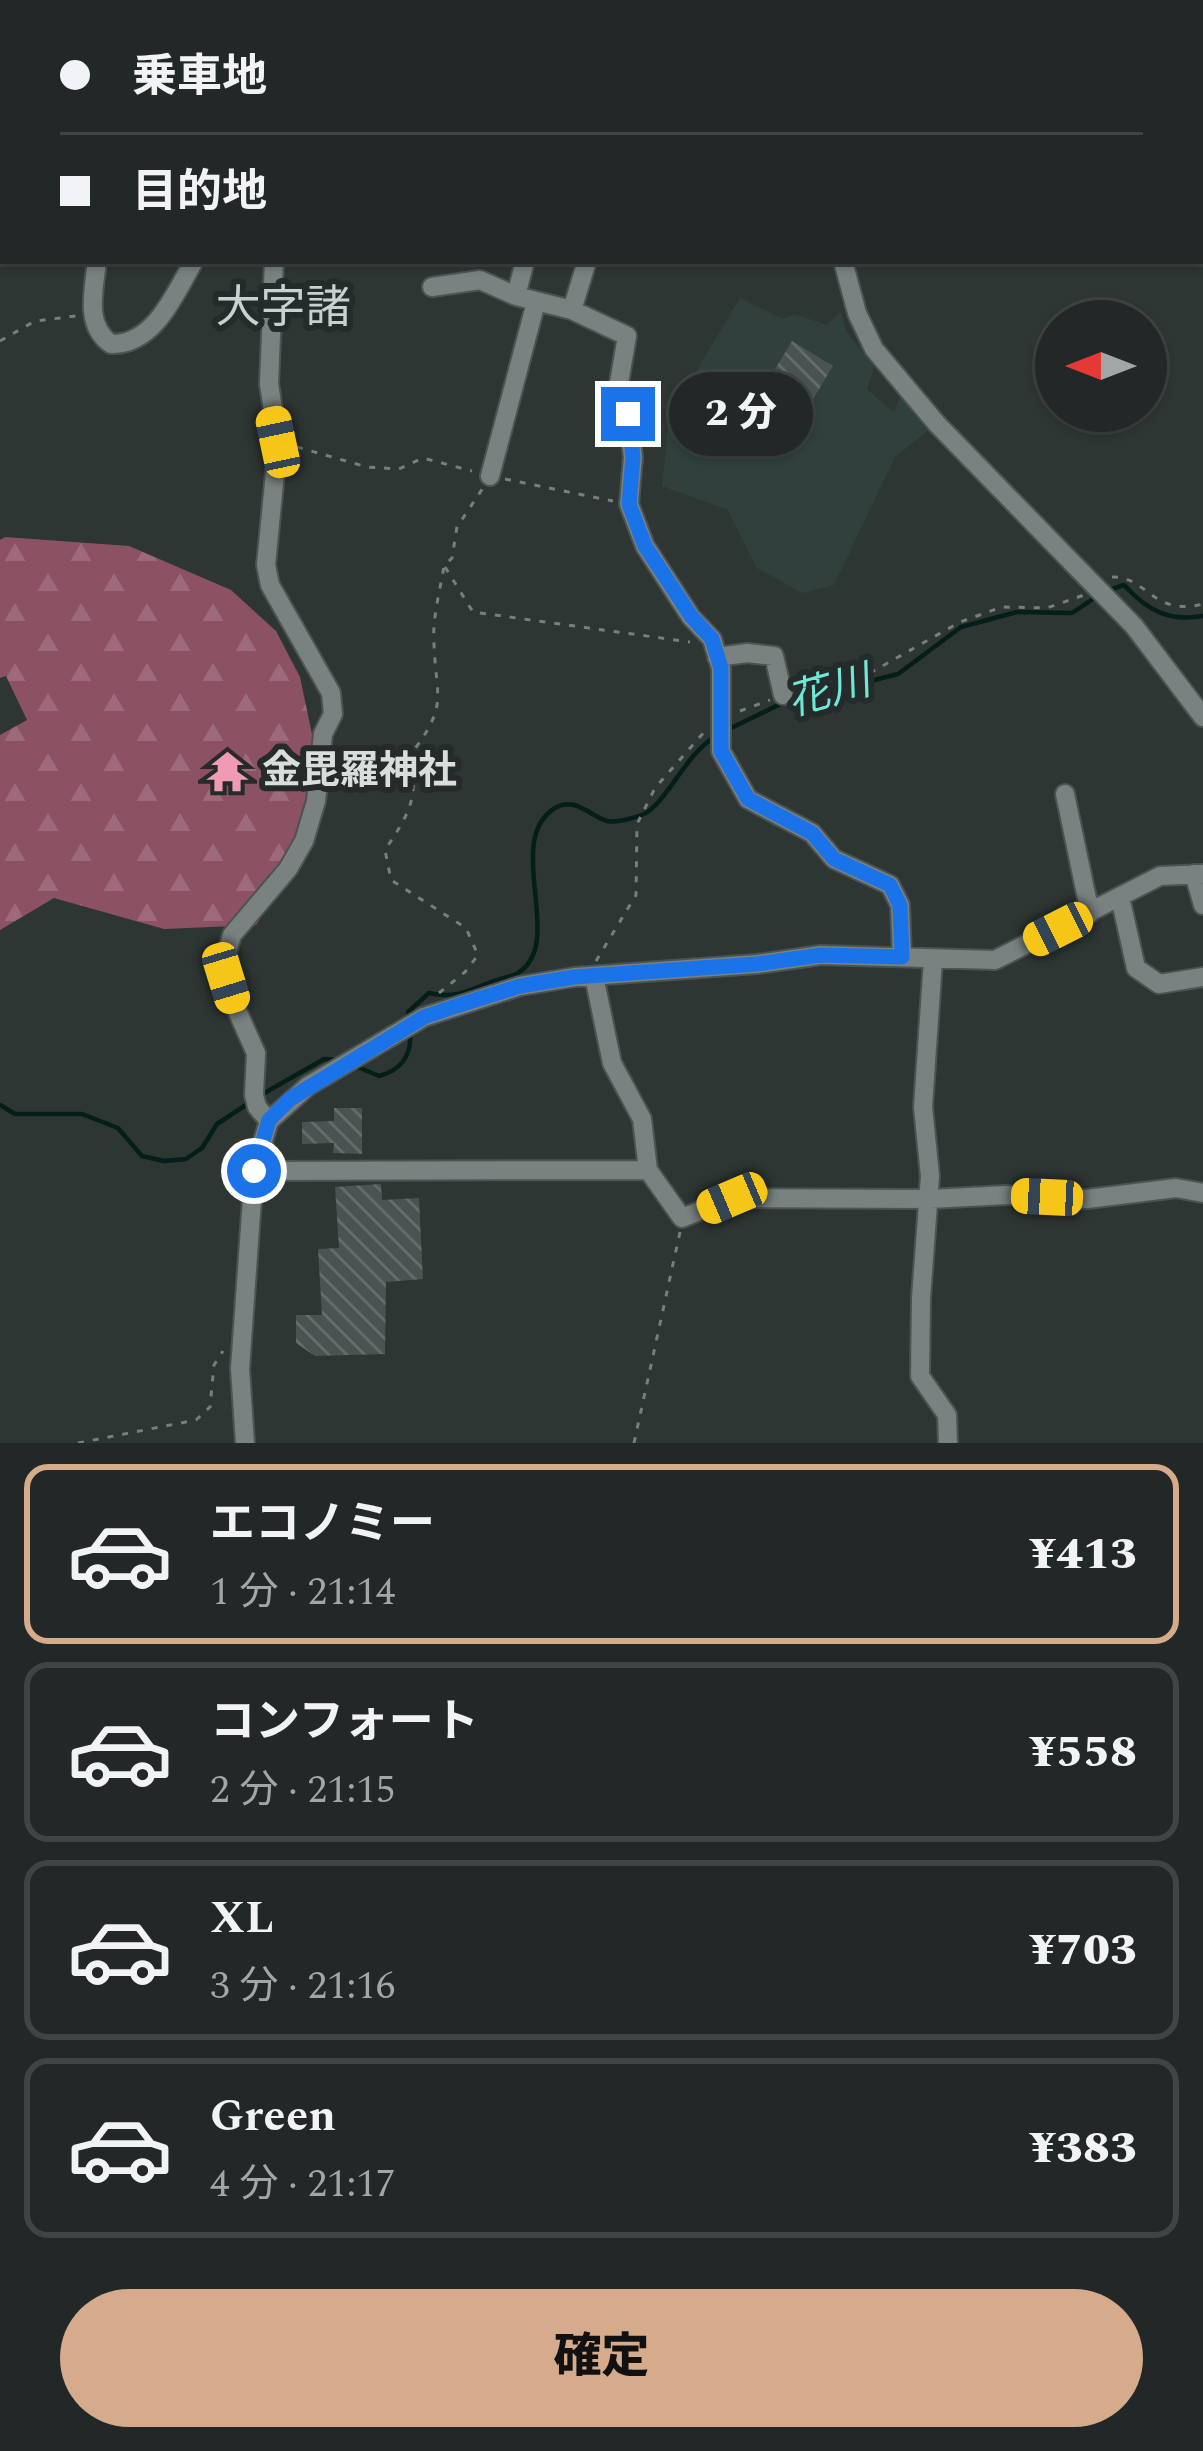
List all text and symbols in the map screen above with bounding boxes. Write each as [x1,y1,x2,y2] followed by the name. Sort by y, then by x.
[132,43,267,112] text: 乗車地
[132,158,267,227] text: 目的地
[215,274,351,343] district label: 大字諸
[1035,300,1167,432] north arrow
[1035,300,1167,432] map controls
[670,372,814,456] callout: 2 分
[705,384,777,443] text: 2 分
[601,387,655,441] route end
[253,403,303,481] car
[780,649,882,734] water label: 花川
[262,742,457,801] place label: 金毘羅神社
[205,748,251,794] temple icon: 金毘羅神社
[1018,897,1098,961] car
[198,938,254,1018] car
[227,1144,281,1198] route start
[692,1167,772,1229] car
[1010,1177,1084,1217] car
[210,1490,435,1559] text: エコノミー
[66,1500,174,1608] icon: car
[1029,1520,1137,1589] text: ¥413
[210,1563,395,1622] text: 1 分 · 21:14
[210,1688,479,1757] text: コンフォート
[66,1698,174,1806] icon: car
[1029,1718,1137,1787] text: ¥558
[210,1761,395,1820] text: 2 分 · 21:15
[210,1884,274,1953] text: XL
[66,1896,174,2004] icon: car
[1029,1916,1137,1985] text: ¥703
[210,1957,395,2016] text: 3 分 · 21:16
[210,2082,336,2151] text: Green
[66,2094,174,2202] icon: car
[1029,2114,1137,2183] text: ¥383
[210,2155,395,2214] text: 4 分 · 21:17
[60,2289,1143,2427] button: 確定

